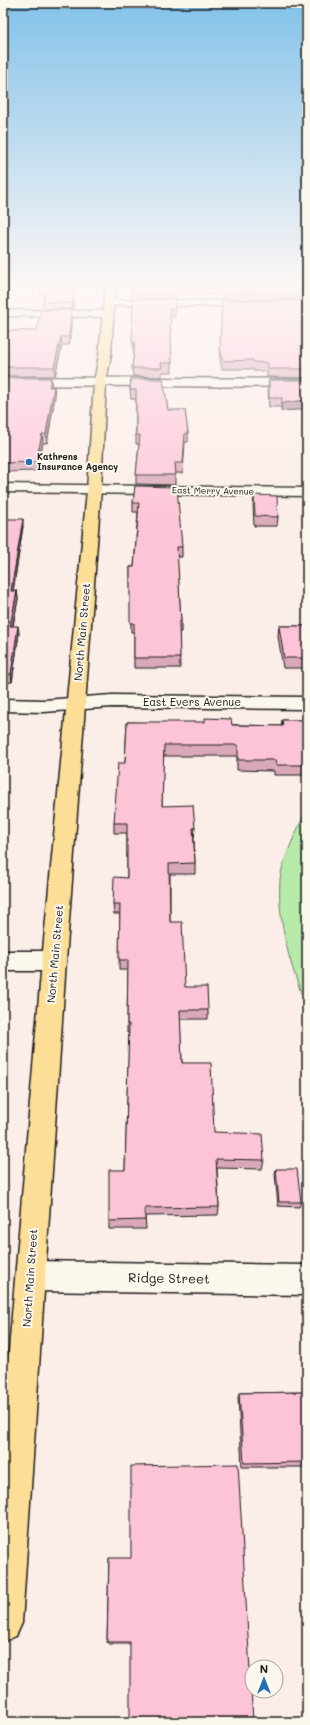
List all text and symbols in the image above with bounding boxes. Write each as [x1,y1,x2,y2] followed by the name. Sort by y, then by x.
[37,451,118,473] place label: Kathrens Insurance Agency
[24,457,34,467] marker: Kathrens Insurance Agency
[172,484,254,497] street label: East Merry Avenue
[70,582,93,682] street label: North Main Street
[143,694,241,709] street label: East Evers Avenue
[43,904,66,1004] street label: North Main Street
[19,1228,40,1328] street label: North Main Street
[128,1268,210,1287] street label: Ridge Street
[244,1659,284,1699] north arrow
[260,1661,268,1676] text: N

